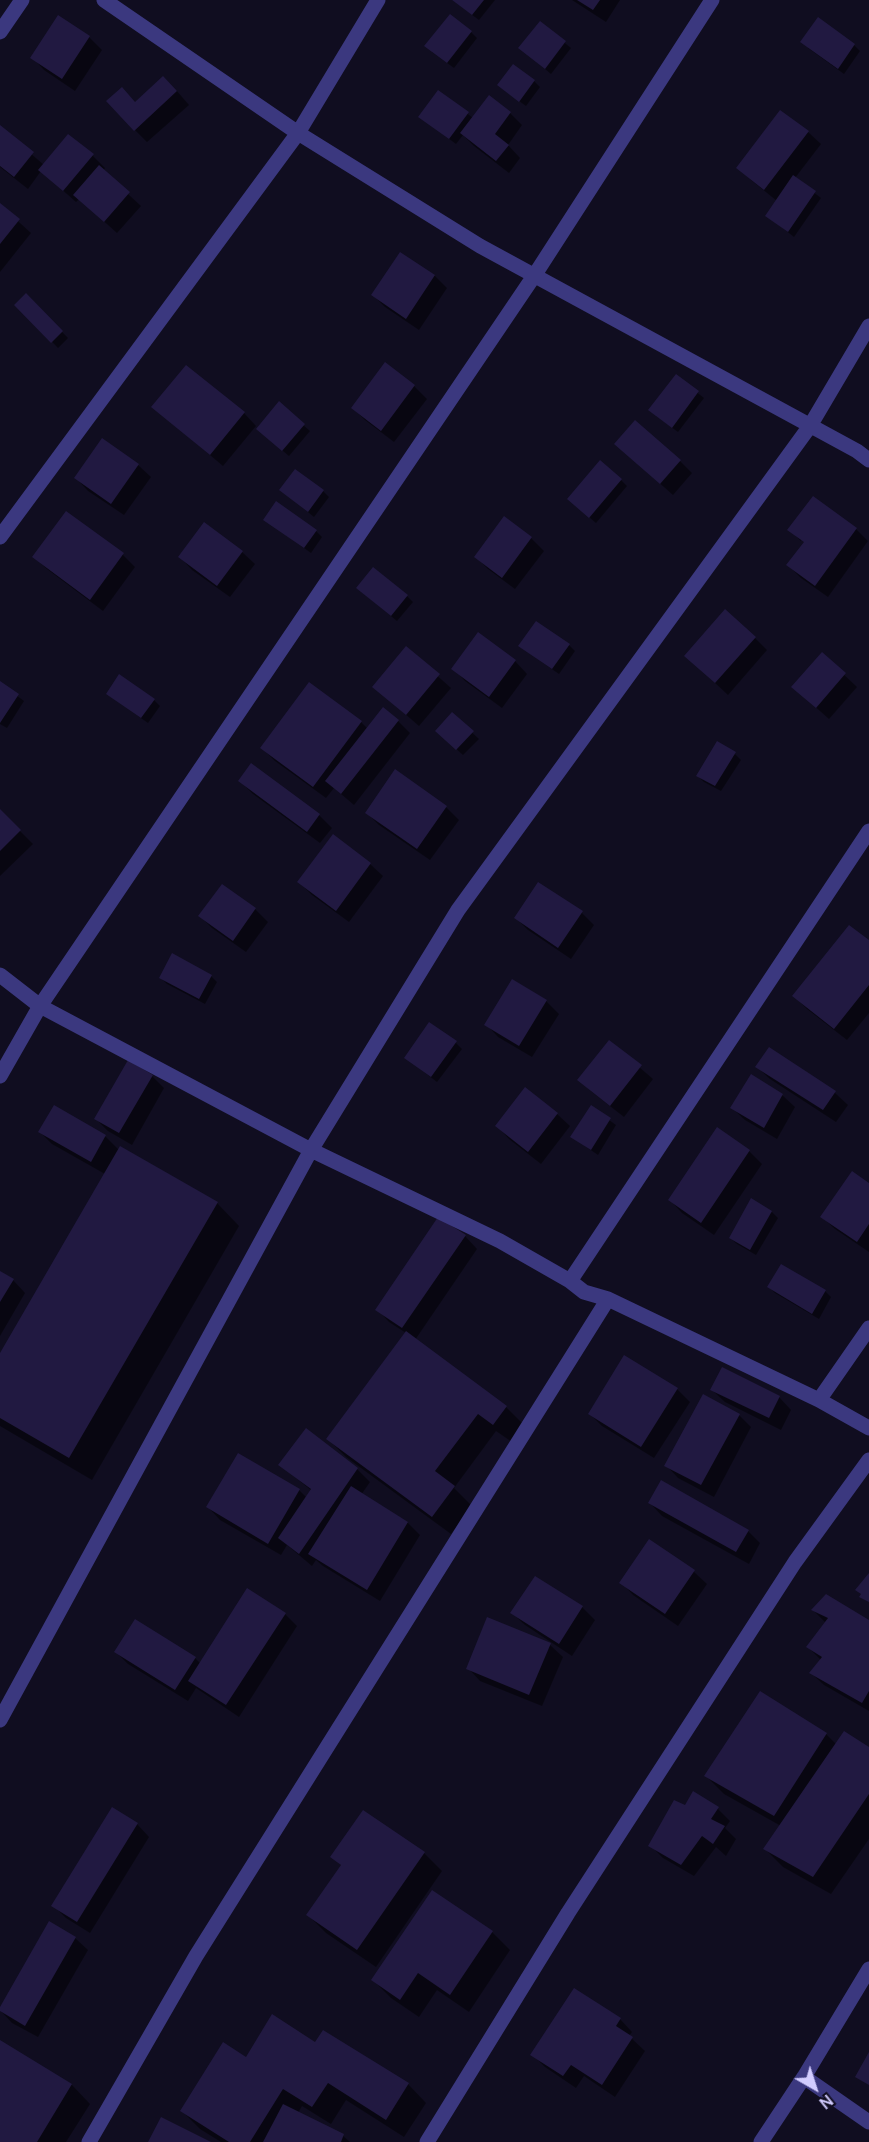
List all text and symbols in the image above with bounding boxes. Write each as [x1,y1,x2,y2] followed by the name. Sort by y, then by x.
[785,2058,845,2118] north arrow
[815,2090,838,2114] text: N

